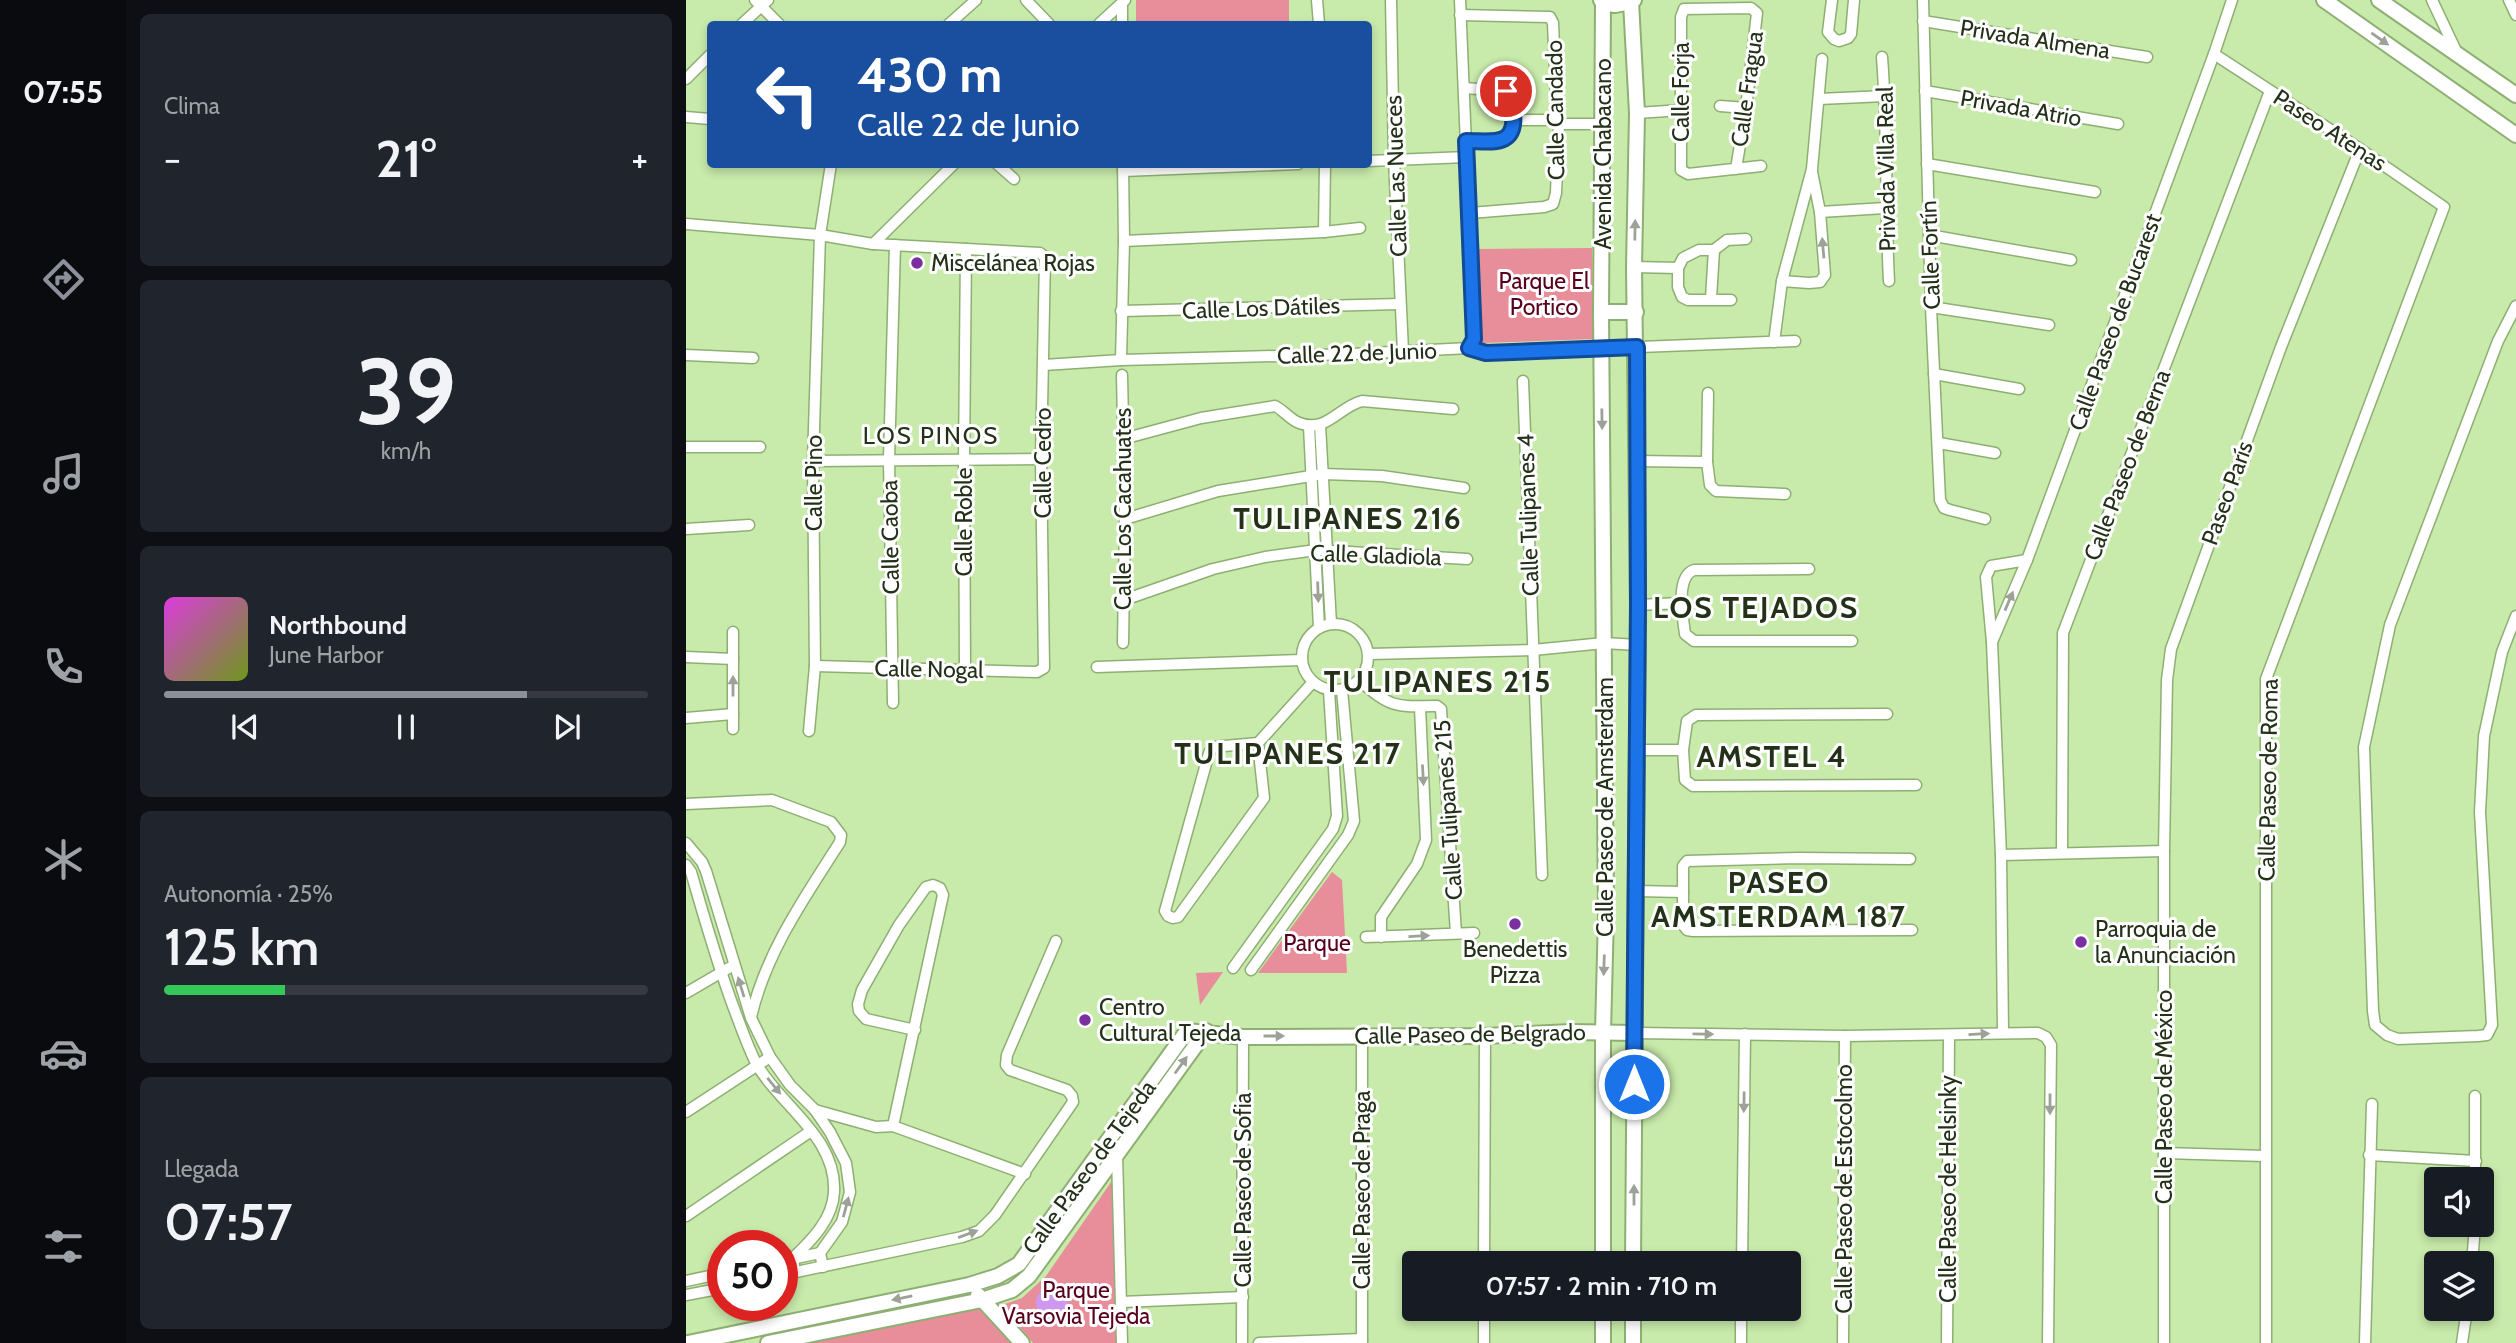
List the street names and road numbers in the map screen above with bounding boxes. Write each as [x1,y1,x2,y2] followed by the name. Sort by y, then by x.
[1958,13,2112,65] street label: Privada Almena
[1725,29,1769,149] street label: Calle Fragua
[1540,40,1570,180] street label: Calle Candado
[1667,42,1695,142] street label: Calle Forja
[1589,58,1617,250] street label: Avenida Chabacano
[2268,83,2392,177] street label: Paseo Atenas
[1958,84,2084,132] street label: Privada Atrio
[1871,86,1901,252] street label: Privada Villa Real
[1379,95,1413,257] street label: Calle Las Nueces
[1914,200,1946,310] street label: Calle Fortín
[2063,209,2167,434] street label: Calle Paseo de Bucarest
[1181,291,1341,325] street label: Calle Los Dátiles
[1277,336,1437,370] street label: Calle 22 de Junio
[2078,366,2176,564] street label: Calle Paseo de Berna
[1029,408,1057,518] street label: Calle Cedro
[1109,408,1137,610] street label: Calle Los Cacahuates
[1511,434,1545,596] street label: Calle Tulipanes 4
[800,435,828,531] street label: Calle Pino
[2195,437,2259,549] street label: Paseo París
[950,467,978,576] street label: Calle Roble
[875,479,905,595] street label: Calle Caoba
[1310,539,1442,571] street label: Calle Gladiola
[874,654,984,684] street label: Calle Nogal
[1591,677,1619,937] street label: Calle Paseo de Amsterdam
[2252,678,2284,882] street label: Calle Paseo de Roma
[1428,719,1468,901] street label: Calle Tulipanes 215
[2150,990,2178,1204] street label: Calle Paseo de México
[1354,1018,1586,1050] street label: Calle Paseo de Belgrado
[1830,1064,1858,1314] street label: Calle Paseo de Estocolmo
[1016,1075,1162,1259] street label: Calle Paseo de Tejeda
[1934,1075,1962,1303] street label: Calle Paseo de Helsinky
[1348,1090,1376,1290] street label: Calle Paseo de Praga
[1229,1092,1257,1288] street label: Calle Paseo de Sofia

